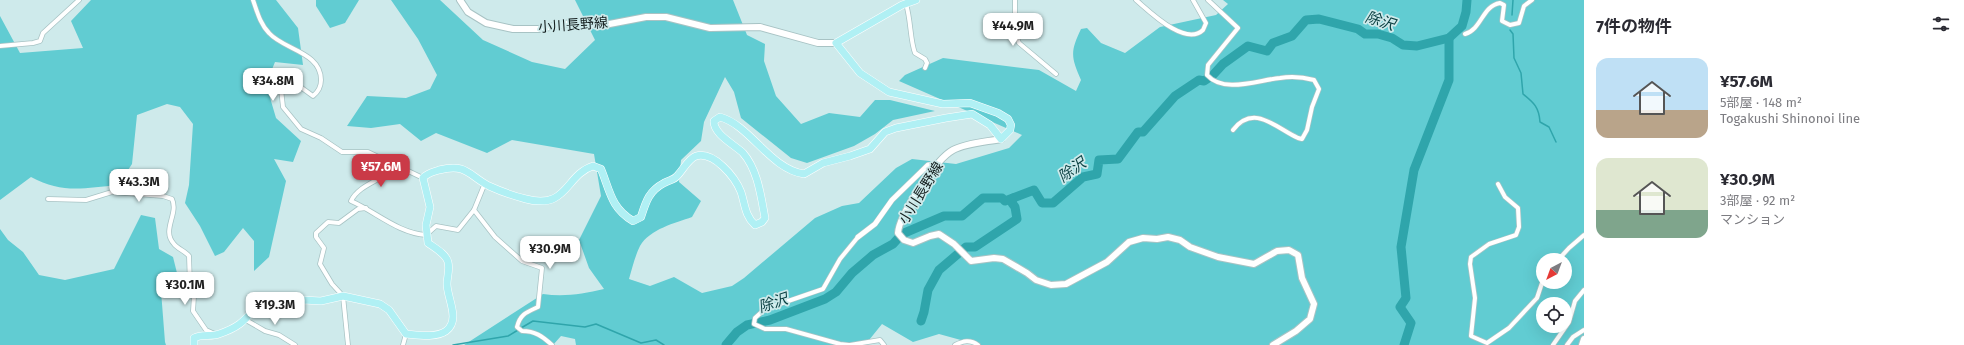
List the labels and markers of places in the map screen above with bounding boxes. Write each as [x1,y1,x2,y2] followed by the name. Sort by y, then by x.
[980,13,1046,47] pin: ¥44.9M
[240,68,306,102] pin: ¥34.8M
[348,154,414,188] pin: ¥57.6M
[106,169,172,203] pin: ¥43.3M
[517,236,583,270] pin: ¥30.9M
[152,272,218,306] pin: ¥30.1M
[242,292,308,326] pin: ¥19.3M

